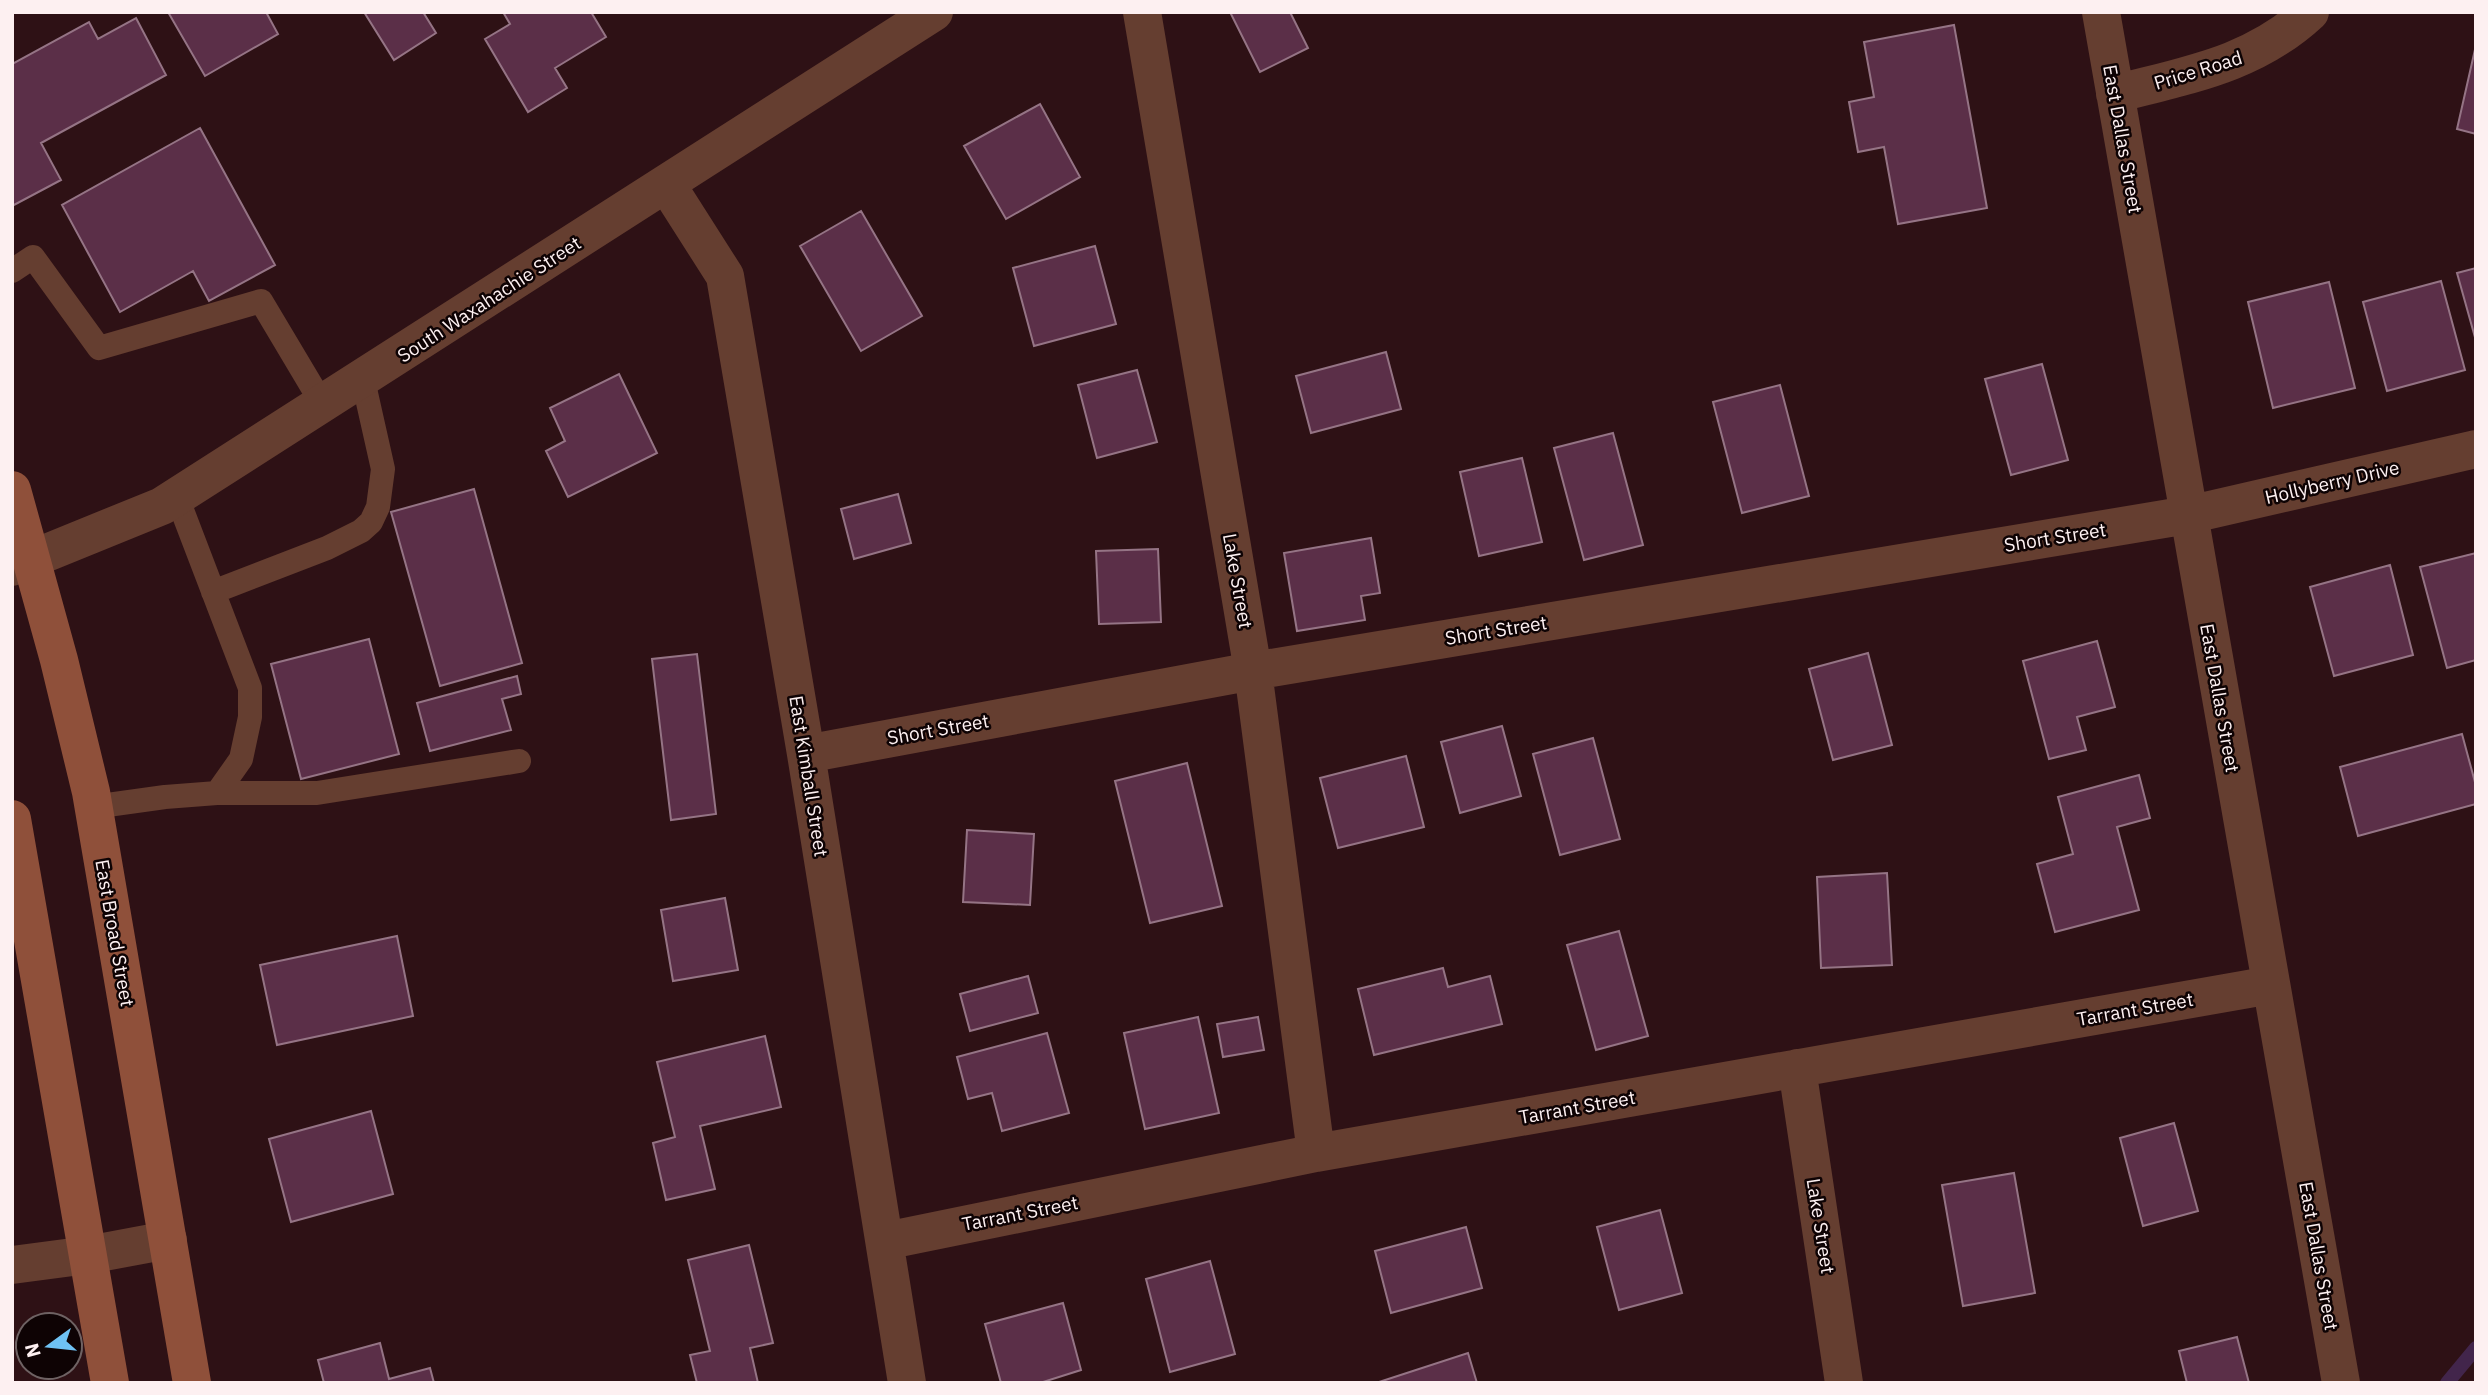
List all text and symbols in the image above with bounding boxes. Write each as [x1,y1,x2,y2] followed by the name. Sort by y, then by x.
[2151,45,2245,95] street label: Price Road
[2098,63,2148,215] street label: East Dallas Street
[393,231,585,367] street label: South Waxahachie Street
[2262,455,2402,509] street label: Hollyberry Drive
[2002,517,2108,557] street label: Short Street
[1218,531,1258,631] street label: Lake Street
[1443,610,1549,650] street label: Short Street
[2195,622,2245,774] street label: East Dallas Street
[784,694,834,858] street label: East Kimball Street
[885,708,991,750] street label: Short Street
[90,857,140,1009] street label: East Broad Street
[2075,987,2195,1031] street label: Tarrant Street
[1517,1085,1637,1129] street label: Tarrant Street
[1802,1177,1840,1275] street label: Lake Street
[2294,1180,2344,1332] street label: East Dallas Street
[960,1190,1080,1236] street label: Tarrant Street
[14,1311,84,1381] north arrow
[19,1341,46,1360] text: N

